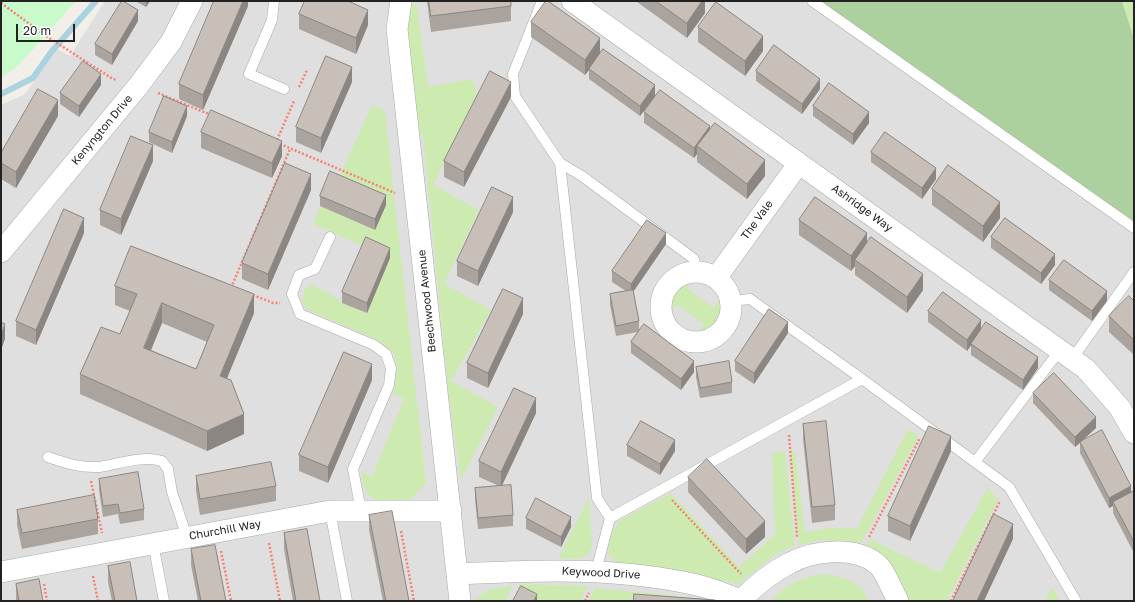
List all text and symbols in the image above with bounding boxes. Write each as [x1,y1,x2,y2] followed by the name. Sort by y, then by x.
[18,16,77,42] scale bar
[23,23,51,38] text: 20 m
[69,92,135,168] street label: Kenyngton Drive
[829,181,895,235] street label: Ashridge Way
[738,198,776,242] street label: The Vale
[415,249,439,353] street label: Beechwood Avenue
[188,517,262,543] street label: Churchill Way
[561,564,641,582] street label: Keywood Drive

